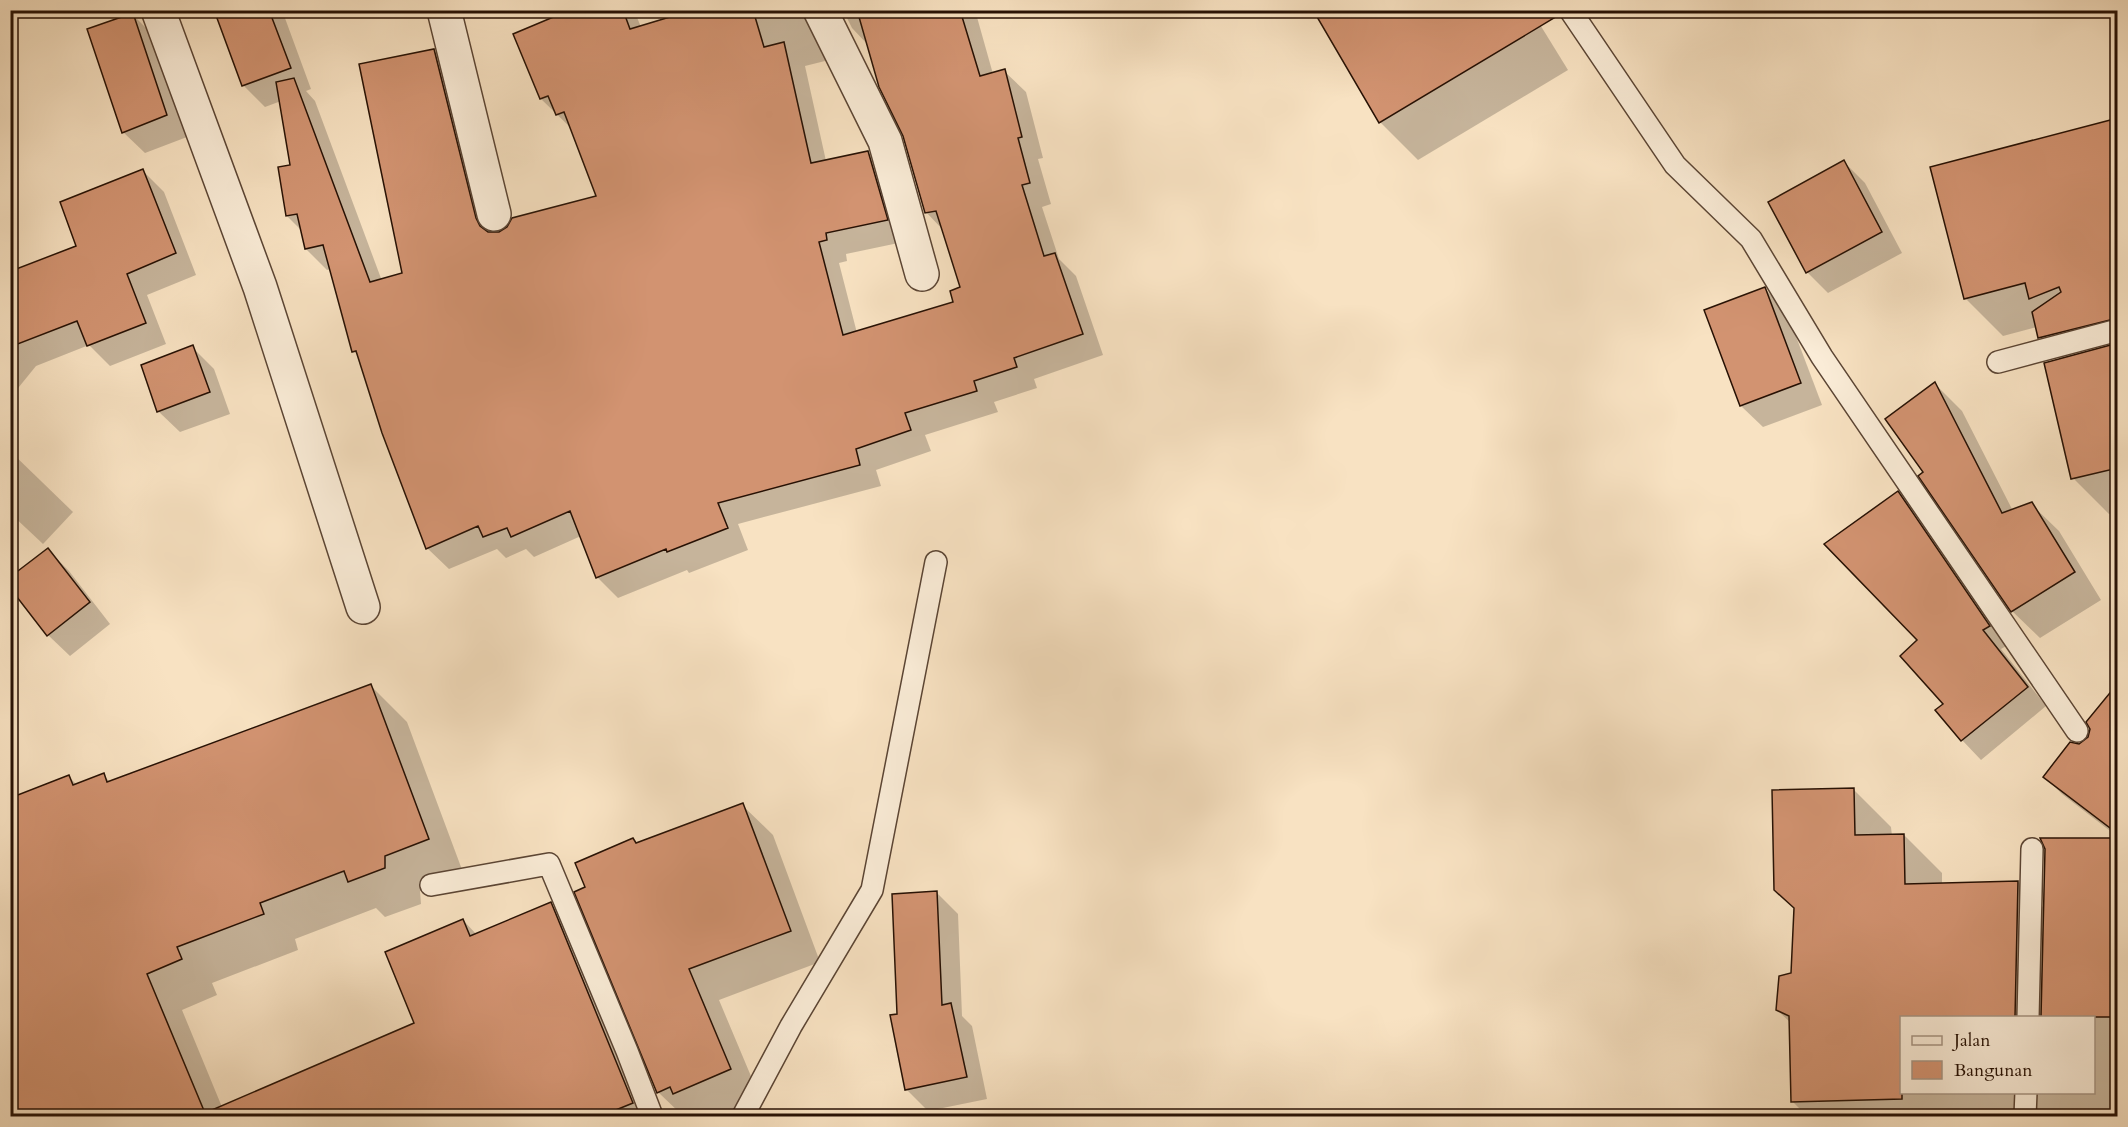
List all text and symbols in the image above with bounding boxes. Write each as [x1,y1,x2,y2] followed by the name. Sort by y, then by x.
[1900,1016,2095,1094] legend
[1951,1028,1991,1053] text: Jalan
[1954,1058,2033,1083] text: Bangunan

